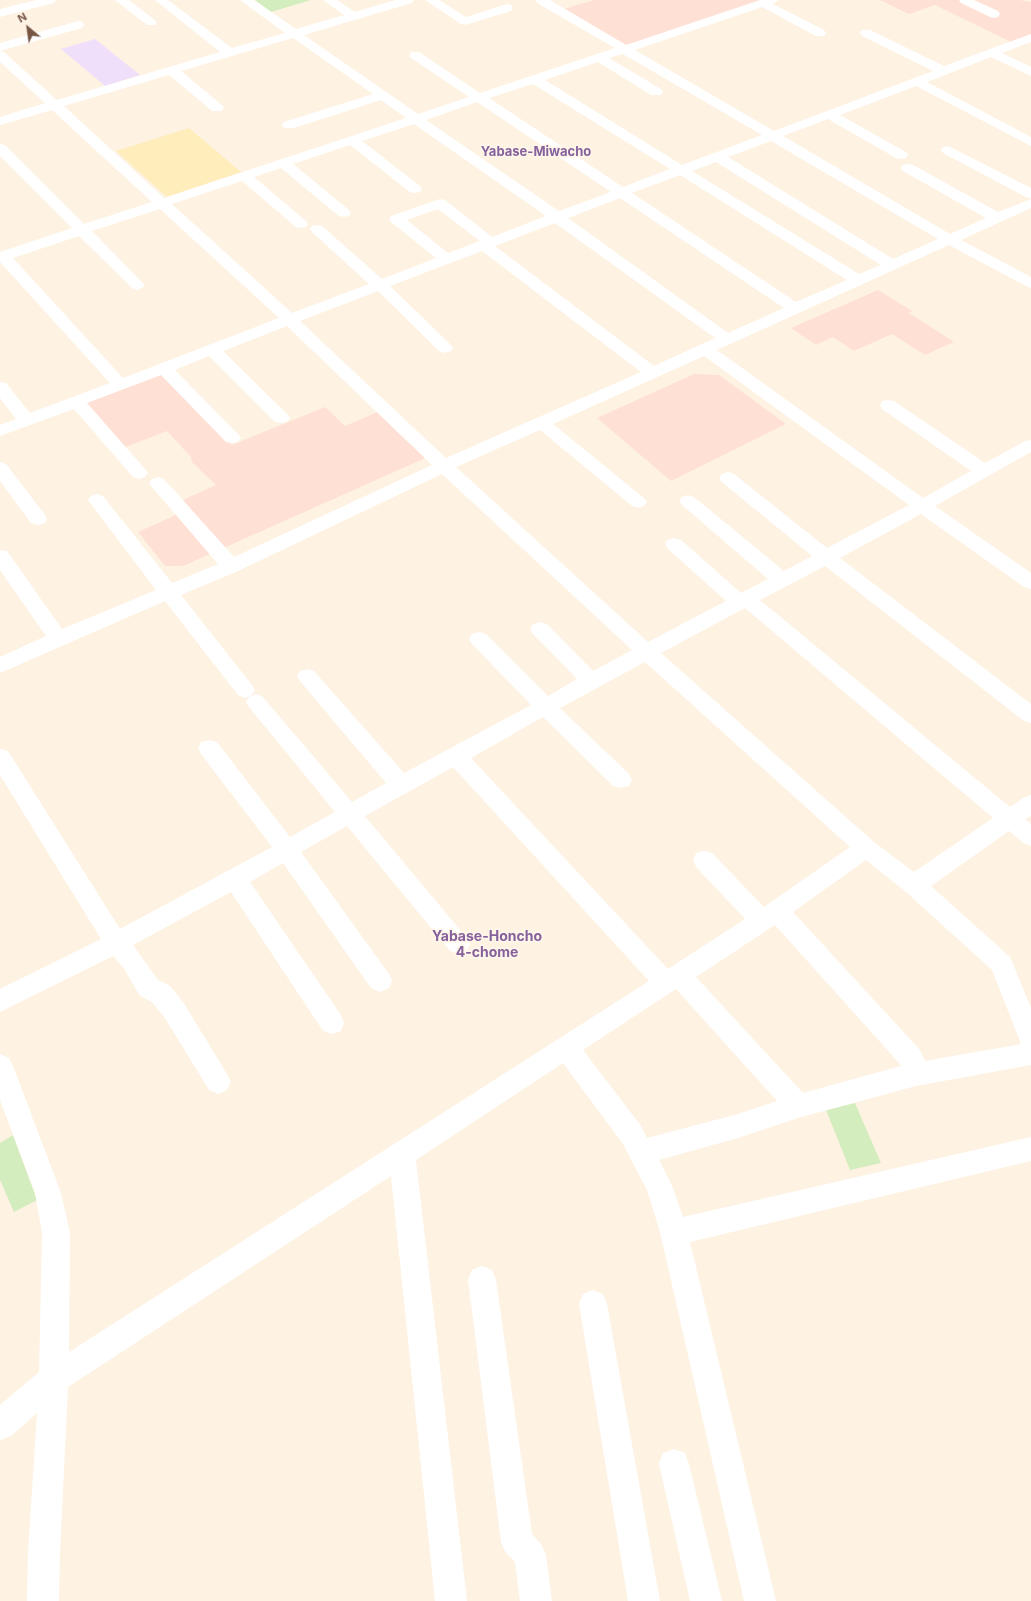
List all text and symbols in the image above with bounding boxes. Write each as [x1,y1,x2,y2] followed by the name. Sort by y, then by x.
[8,8,48,48] north arrow
[15,9,29,26] text: N
[481,144,591,160] district label: Yabase-Miwacho
[432,929,542,962] district label: Yabase-Honcho 4-chome

